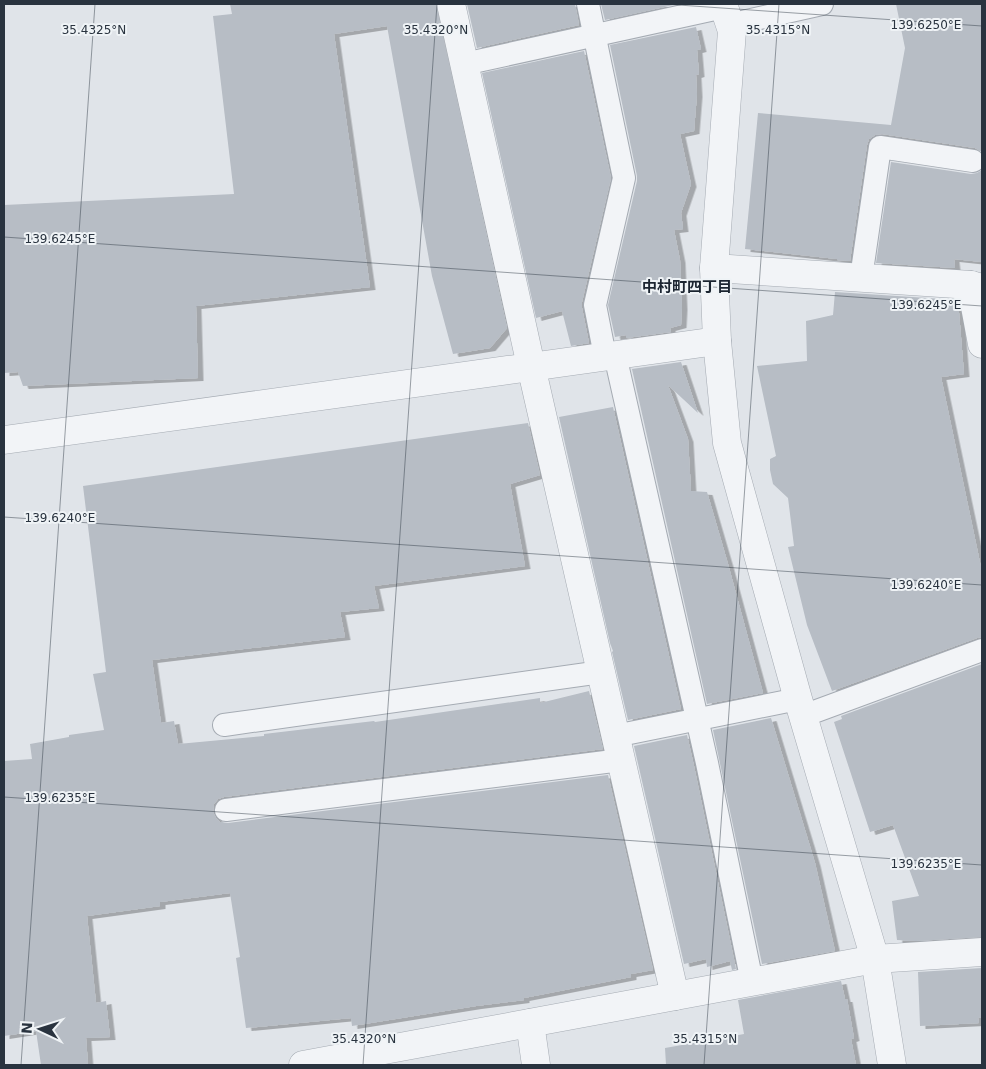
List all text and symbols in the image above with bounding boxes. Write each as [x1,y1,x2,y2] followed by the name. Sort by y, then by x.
[891,18,961,32] text: 139.6250°E
[62,23,126,37] text: 35.4325°N
[404,23,468,37] text: 35.4320°N
[746,23,810,37] text: 35.4315°N
[25,232,95,246] text: 139.6245°E
[642,278,732,296] district label: 中村町四丁目
[891,298,961,312] text: 139.6245°E
[25,511,95,525] text: 139.6240°E
[891,578,961,592] text: 139.6240°E
[25,791,95,805] text: 139.6235°E
[891,857,961,871] text: 139.6235°E
[15,1004,65,1054] north arrow
[19,1022,35,1034] text: N
[332,1032,396,1046] text: 35.4320°N
[673,1032,737,1046] text: 35.4315°N

